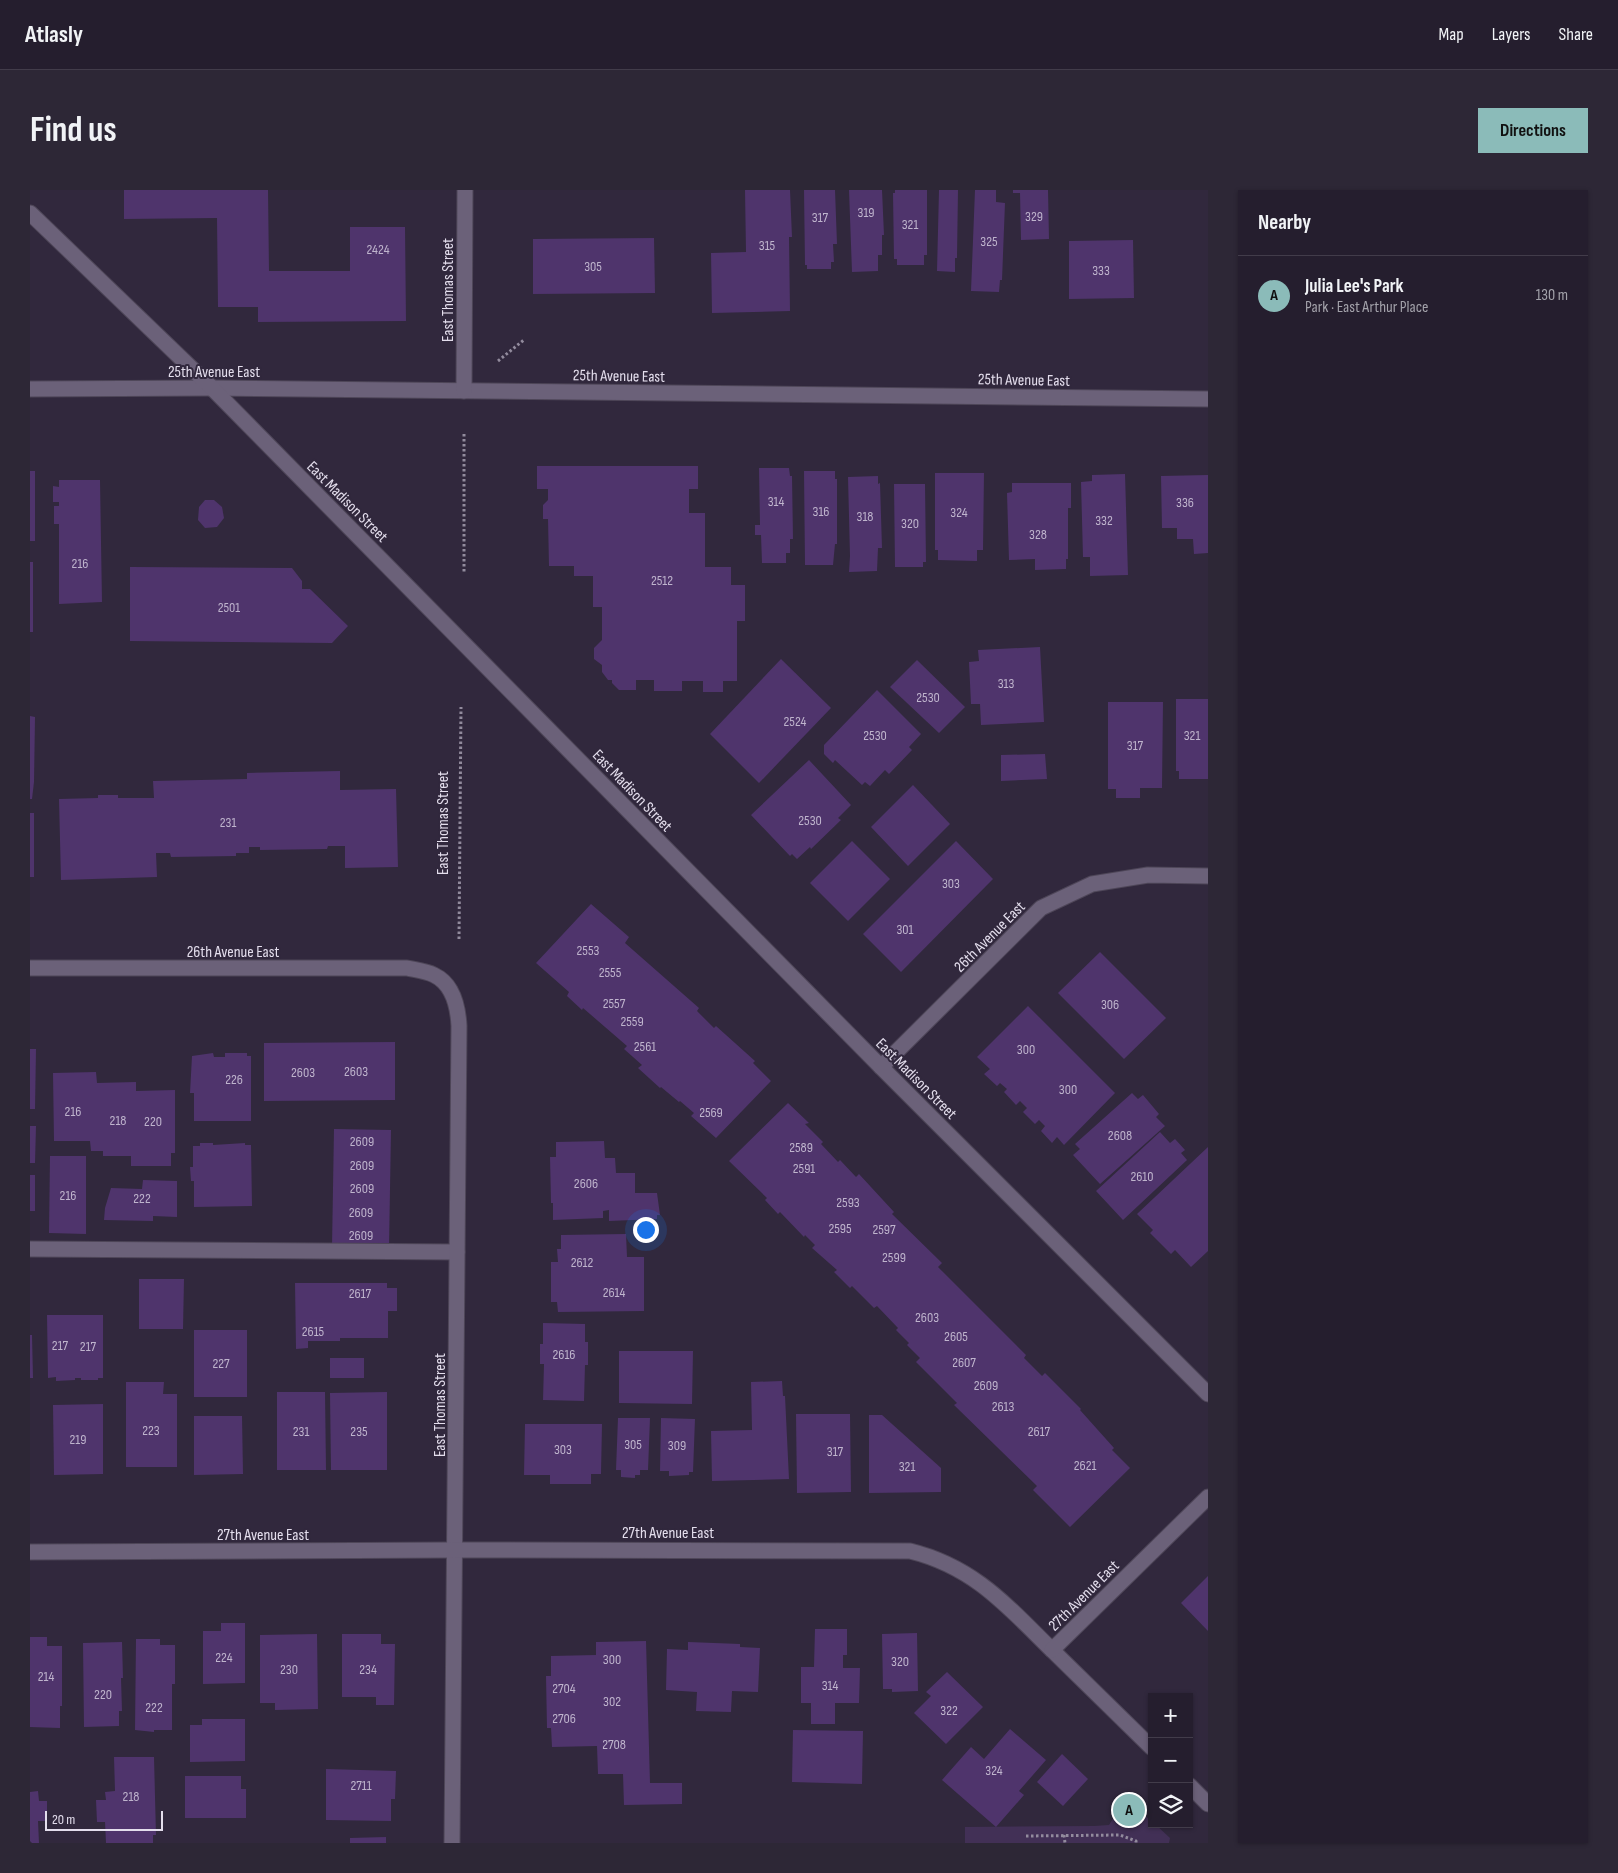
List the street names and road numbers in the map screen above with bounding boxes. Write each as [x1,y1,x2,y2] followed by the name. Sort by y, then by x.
[439,238,458,342] street label: East Thomas Street
[168,363,260,382] street label: 25th Avenue East
[573,366,665,387] street label: 25th Avenue East
[978,370,1070,391] street label: 25th Avenue East
[303,458,391,547] street label: East Madison Street
[588,746,676,836] street label: East Madison Street
[434,771,453,875] street label: East Thomas Street
[951,897,1030,977] street label: 26th Avenue East
[187,943,279,962] street label: 26th Avenue East
[872,1035,960,1124] street label: East Madison Street
[431,1353,450,1457] street label: East Thomas Street
[622,1524,714,1543] street label: 27th Avenue East
[217,1526,309,1545] street label: 27th Avenue East
[1045,1557,1123,1635] street label: 27th Avenue East

